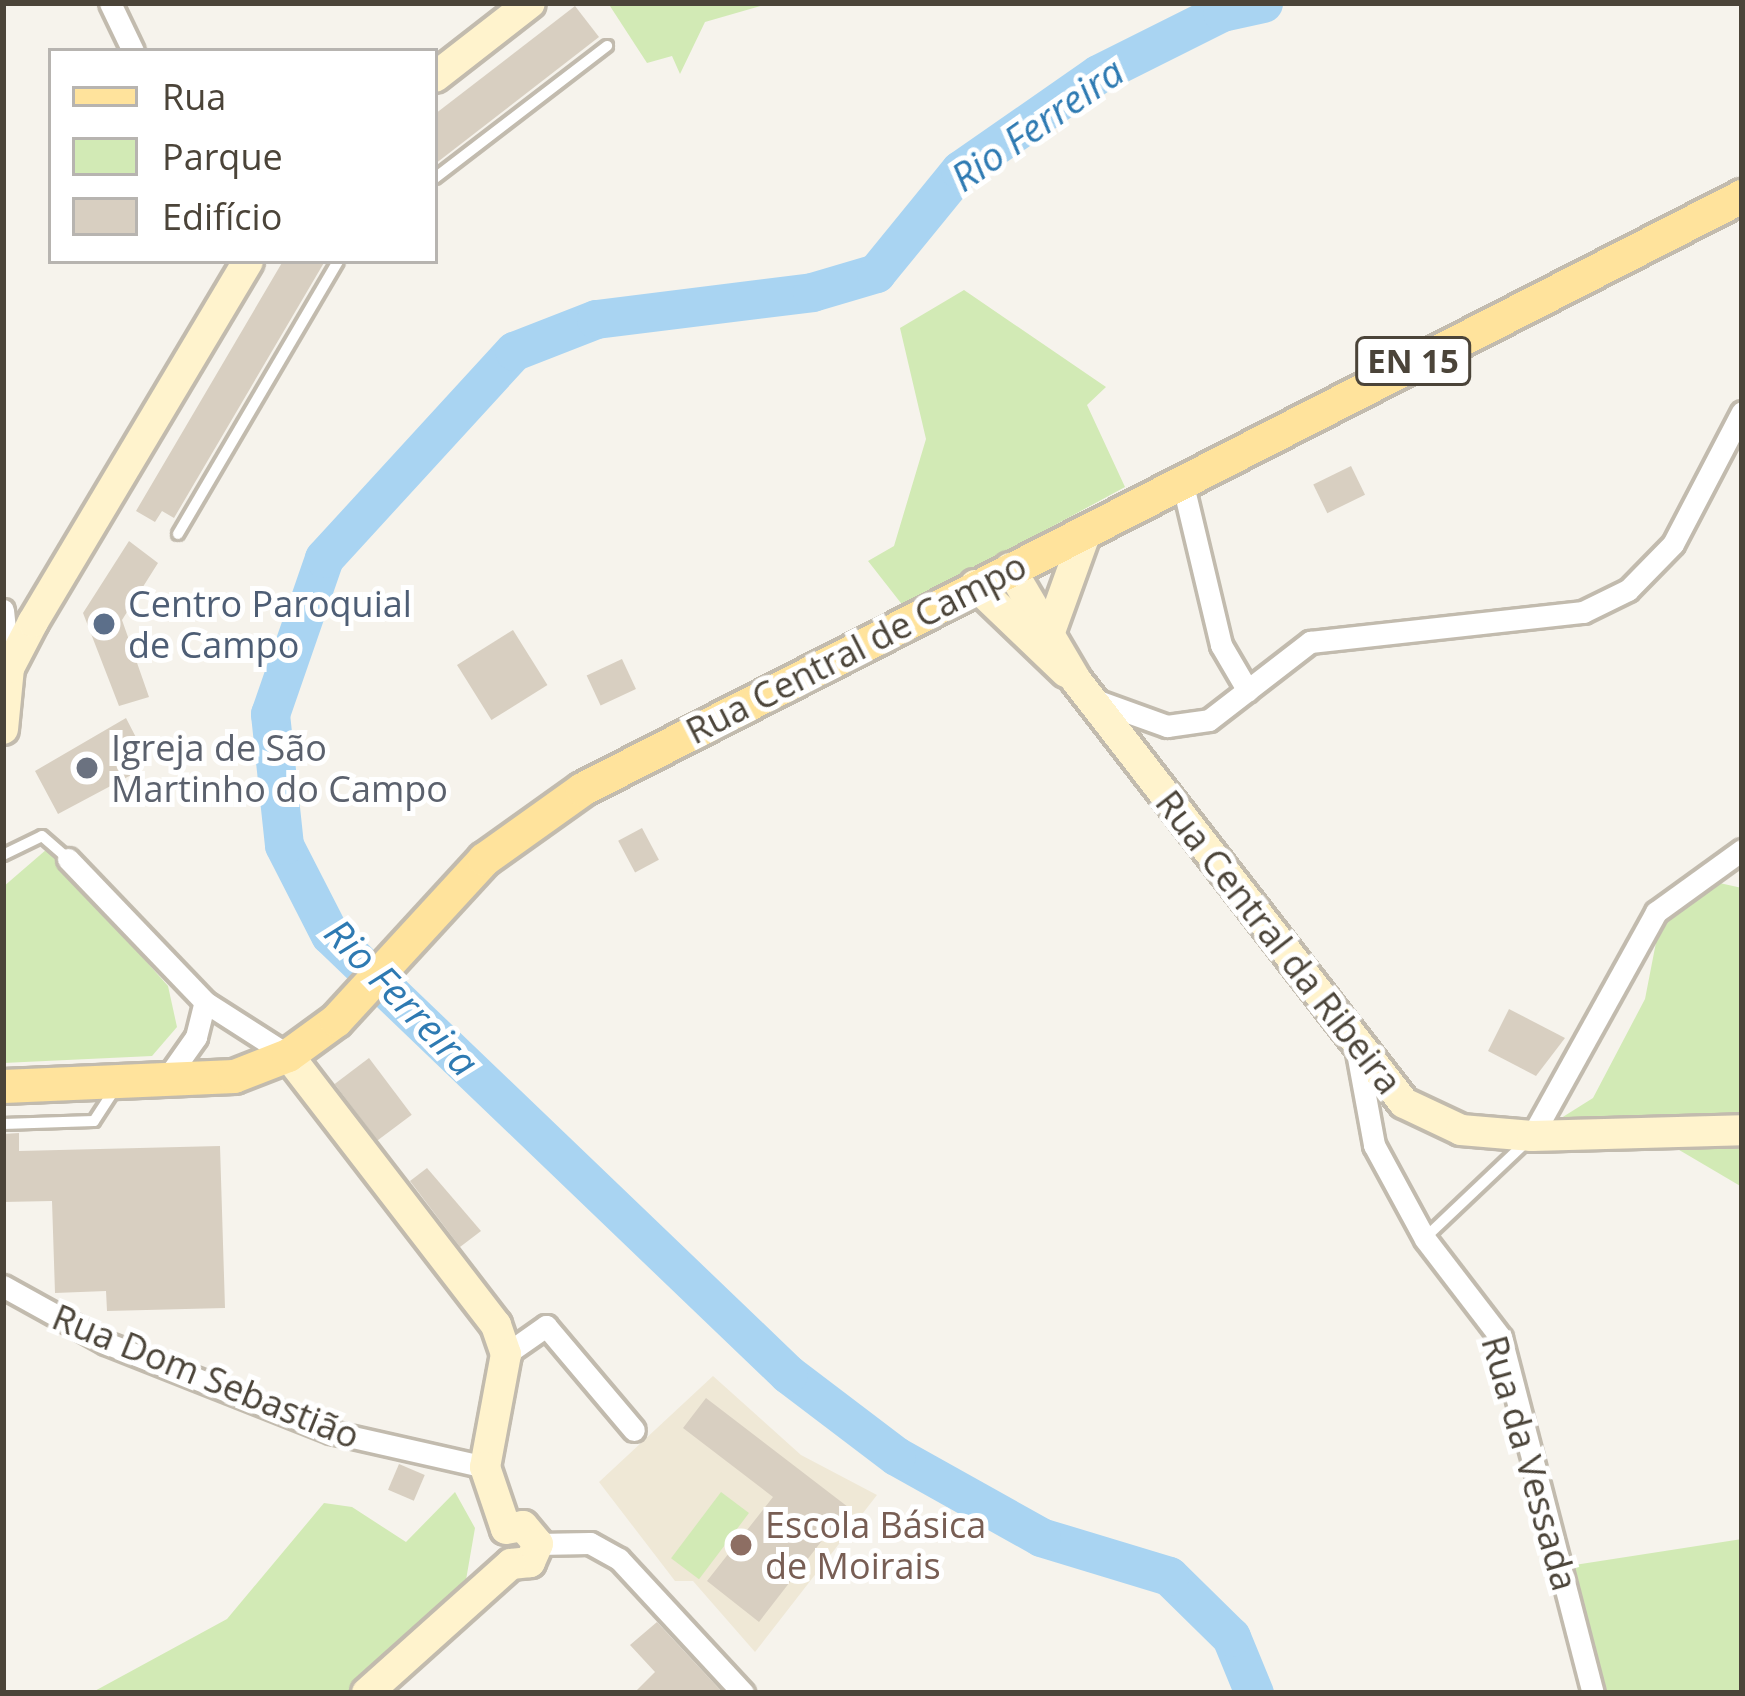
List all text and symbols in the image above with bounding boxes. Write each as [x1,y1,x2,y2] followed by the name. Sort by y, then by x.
[48,48,438,264] legend
[942,48,1132,200] water label: Rio Ferreira
[162,72,226,121] text: Rua
[162,132,283,181] text: Parque
[162,192,282,241] text: Edifício
[1353,334,1473,388] road number: EN 15
[679,543,1033,753] street label: Rua Central de Campo
[128,581,412,666] place label: Centro Paroquial de Campo
[91,611,117,637] marker: Centro Paroquial de Campo
[111,725,448,810] place label: Igreja de São Martinho do Campo
[74,755,100,781] marker: Igreja de São Martinho do Campo
[1147,782,1411,1102] street label: Rua Central da Ribeira
[316,909,488,1085] water label: Rio Ferreira
[46,1295,366,1457] street label: Rua Dom Sebastião
[1473,1331,1587,1595] street label: Rua da Vessada
[765,1502,986,1587] place label: Escola Básica de Moirais
[728,1532,754,1558] marker: Escola Básica de Moirais

